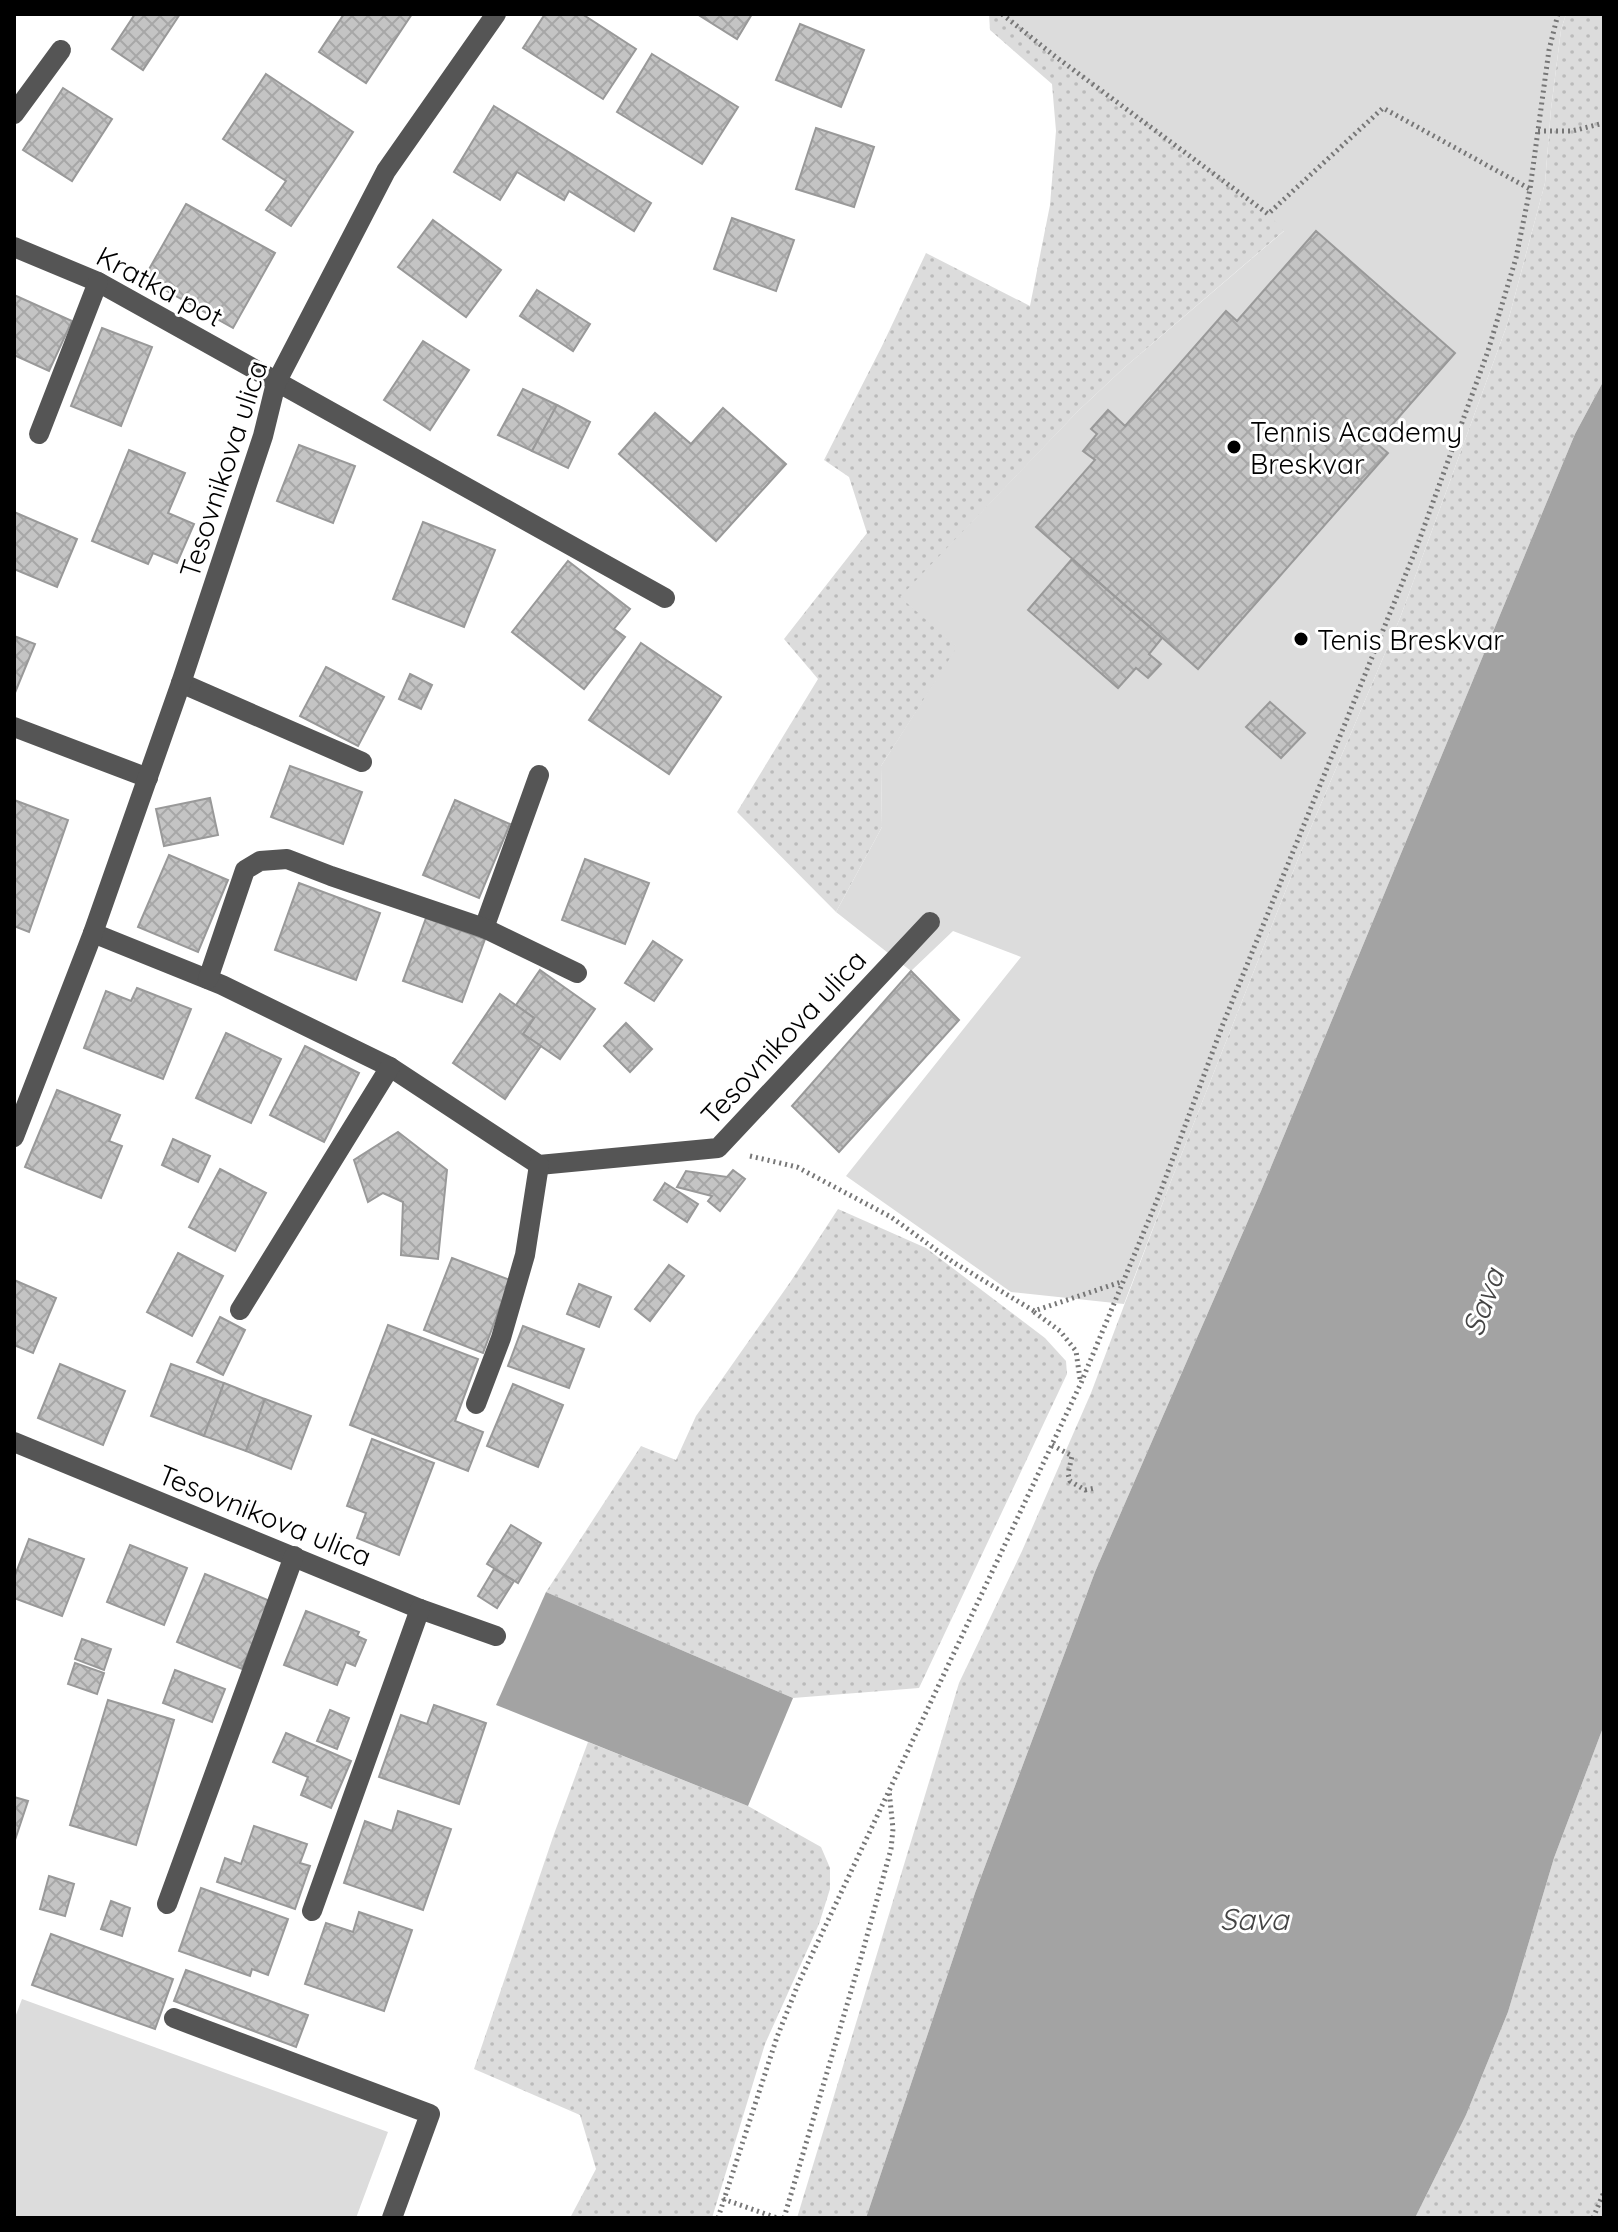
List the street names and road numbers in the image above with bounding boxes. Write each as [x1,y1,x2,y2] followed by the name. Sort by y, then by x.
[91,238,229,334] street label: Kratka pot
[171,356,275,582] street label: Tesovnikova ulica
[693,942,873,1132] street label: Tesovnikova ulica
[153,1456,377,1574] street label: Tesovnikova ulica

